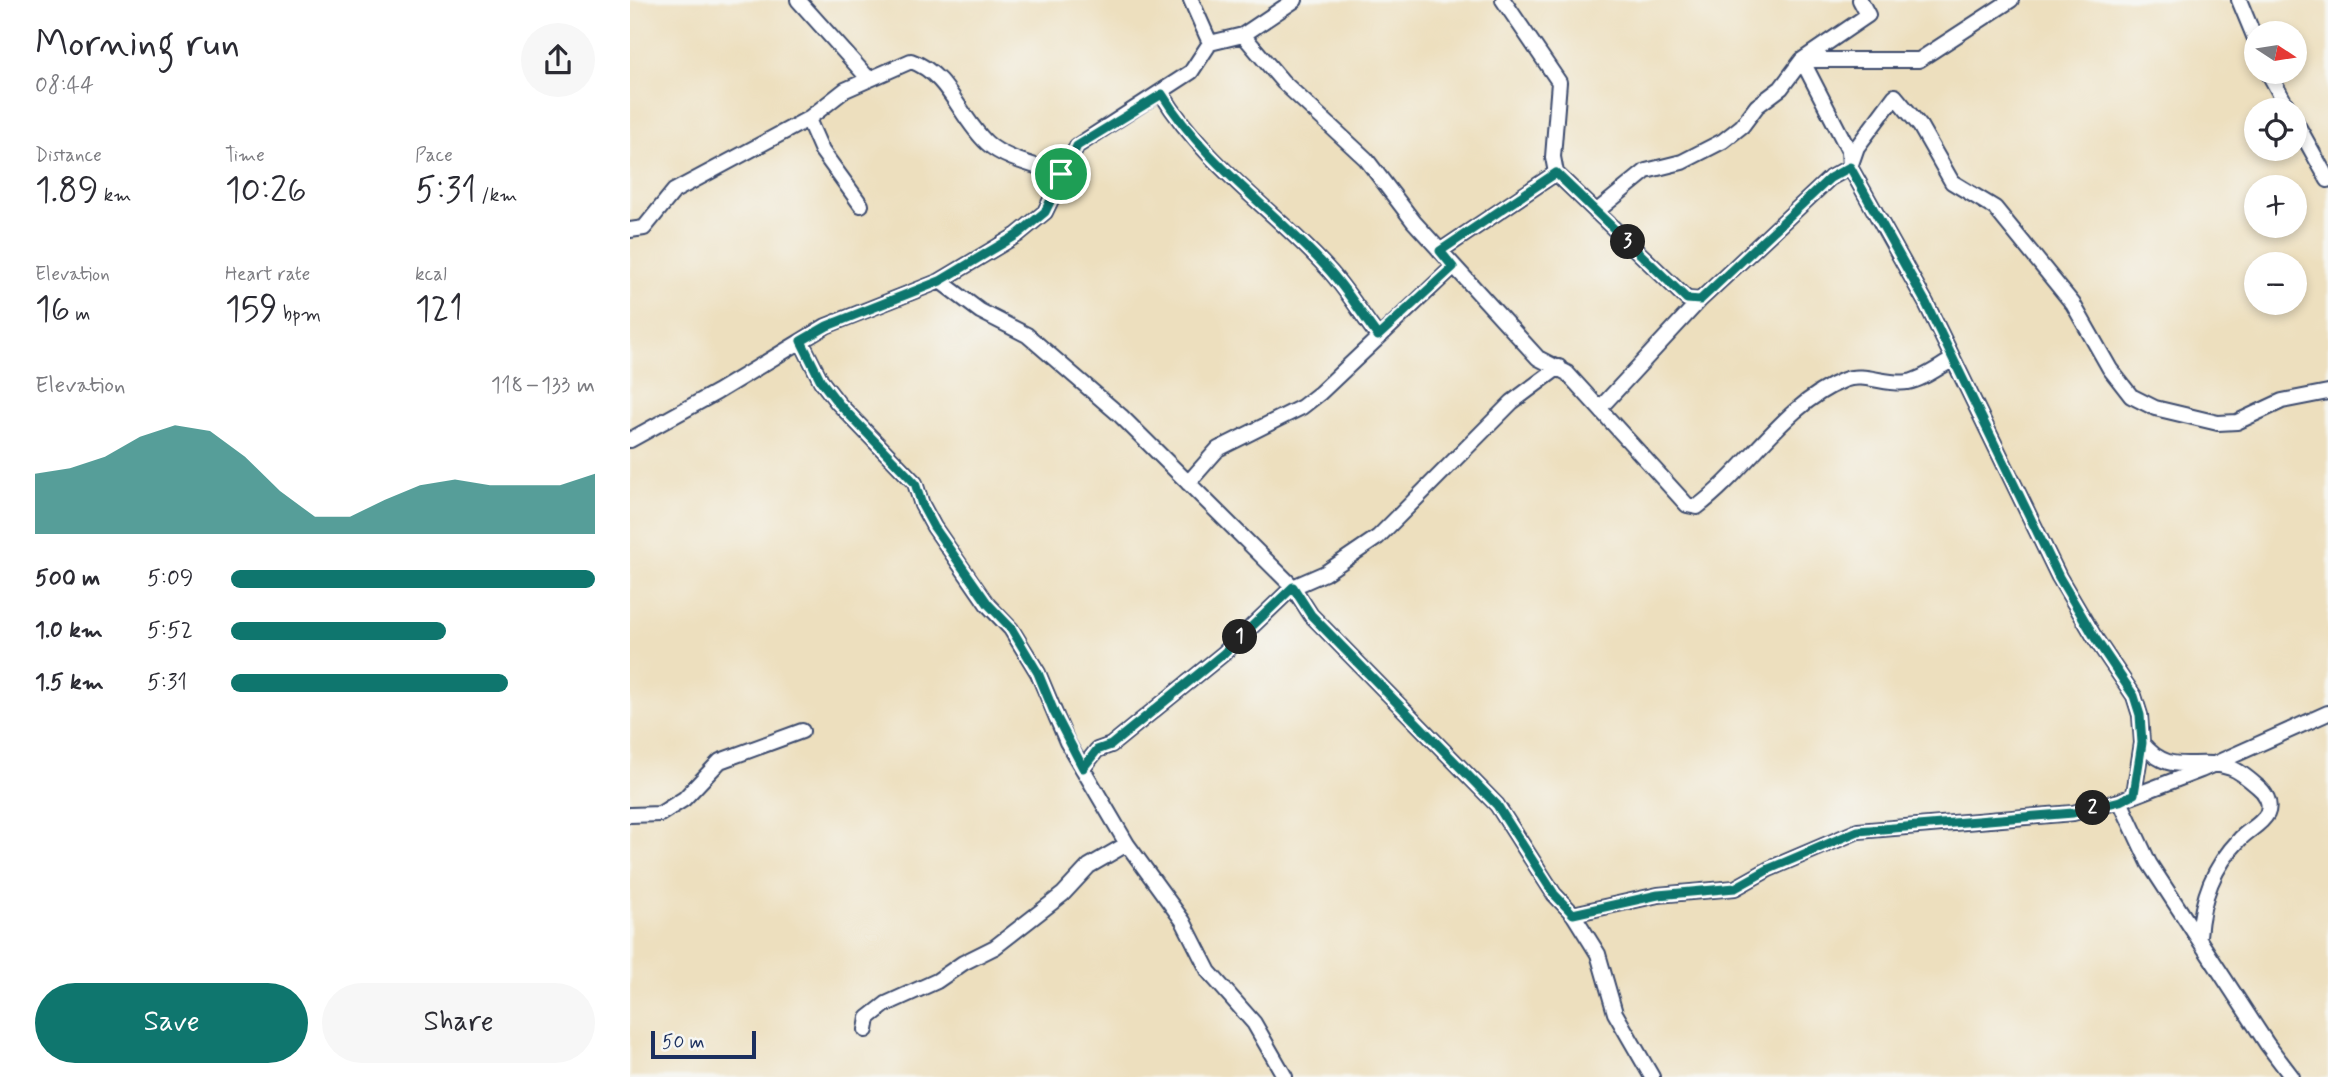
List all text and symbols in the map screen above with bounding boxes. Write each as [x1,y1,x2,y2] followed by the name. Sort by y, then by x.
[35,20,240,69] text: Morning run
[2244,21,2306,84] north arrow
[2244,21,2307,315] map controls
[521,23,595,97] button: share
[35,71,94,101] text: 08:44
[2244,98,2307,161] button: locate
[35,143,102,168] text: Distance
[225,143,265,168] text: Time
[415,143,453,168] text: Pace
[1031,144,1091,204] pin
[1042,155,1080,193] icon: arrive
[35,168,99,214] text: 1.89
[225,168,307,214] text: 10:26
[415,168,476,214] text: 5:31
[2244,175,2307,238] button: +
[99,183,131,208] text: km
[476,183,517,208] text: /km
[1611,224,1646,260] pin: 3
[1623,229,1632,254] text: 3
[2244,252,2307,315] button: −
[35,262,110,287] text: Elevation
[225,262,310,287] text: Heart rate
[415,262,447,287] text: kcal
[35,287,70,333] text: 16
[225,287,278,333] text: 159
[415,287,463,333] text: 121
[70,302,90,327] text: m
[278,302,321,327] text: bpm
[35,371,126,401] text: Elevation
[491,371,595,401] text: 118–133 m
[35,564,100,594] text: 500 m
[147,564,194,594] text: 5:09
[35,616,103,646] text: 1.0 km
[147,616,193,646] text: 5:52
[1222,620,1258,654] pin: 1
[1235,624,1244,649] text: 1
[35,668,104,698] text: 1.5 km
[147,668,187,698] text: 5:31
[2076,790,2110,826] pin: 2
[2088,795,2097,820] text: 2
[35,983,308,1063] button: Save
[322,983,595,1063] button: Share
[651,1028,756,1060] scale bar
[662,1030,705,1055] text: 50 m

